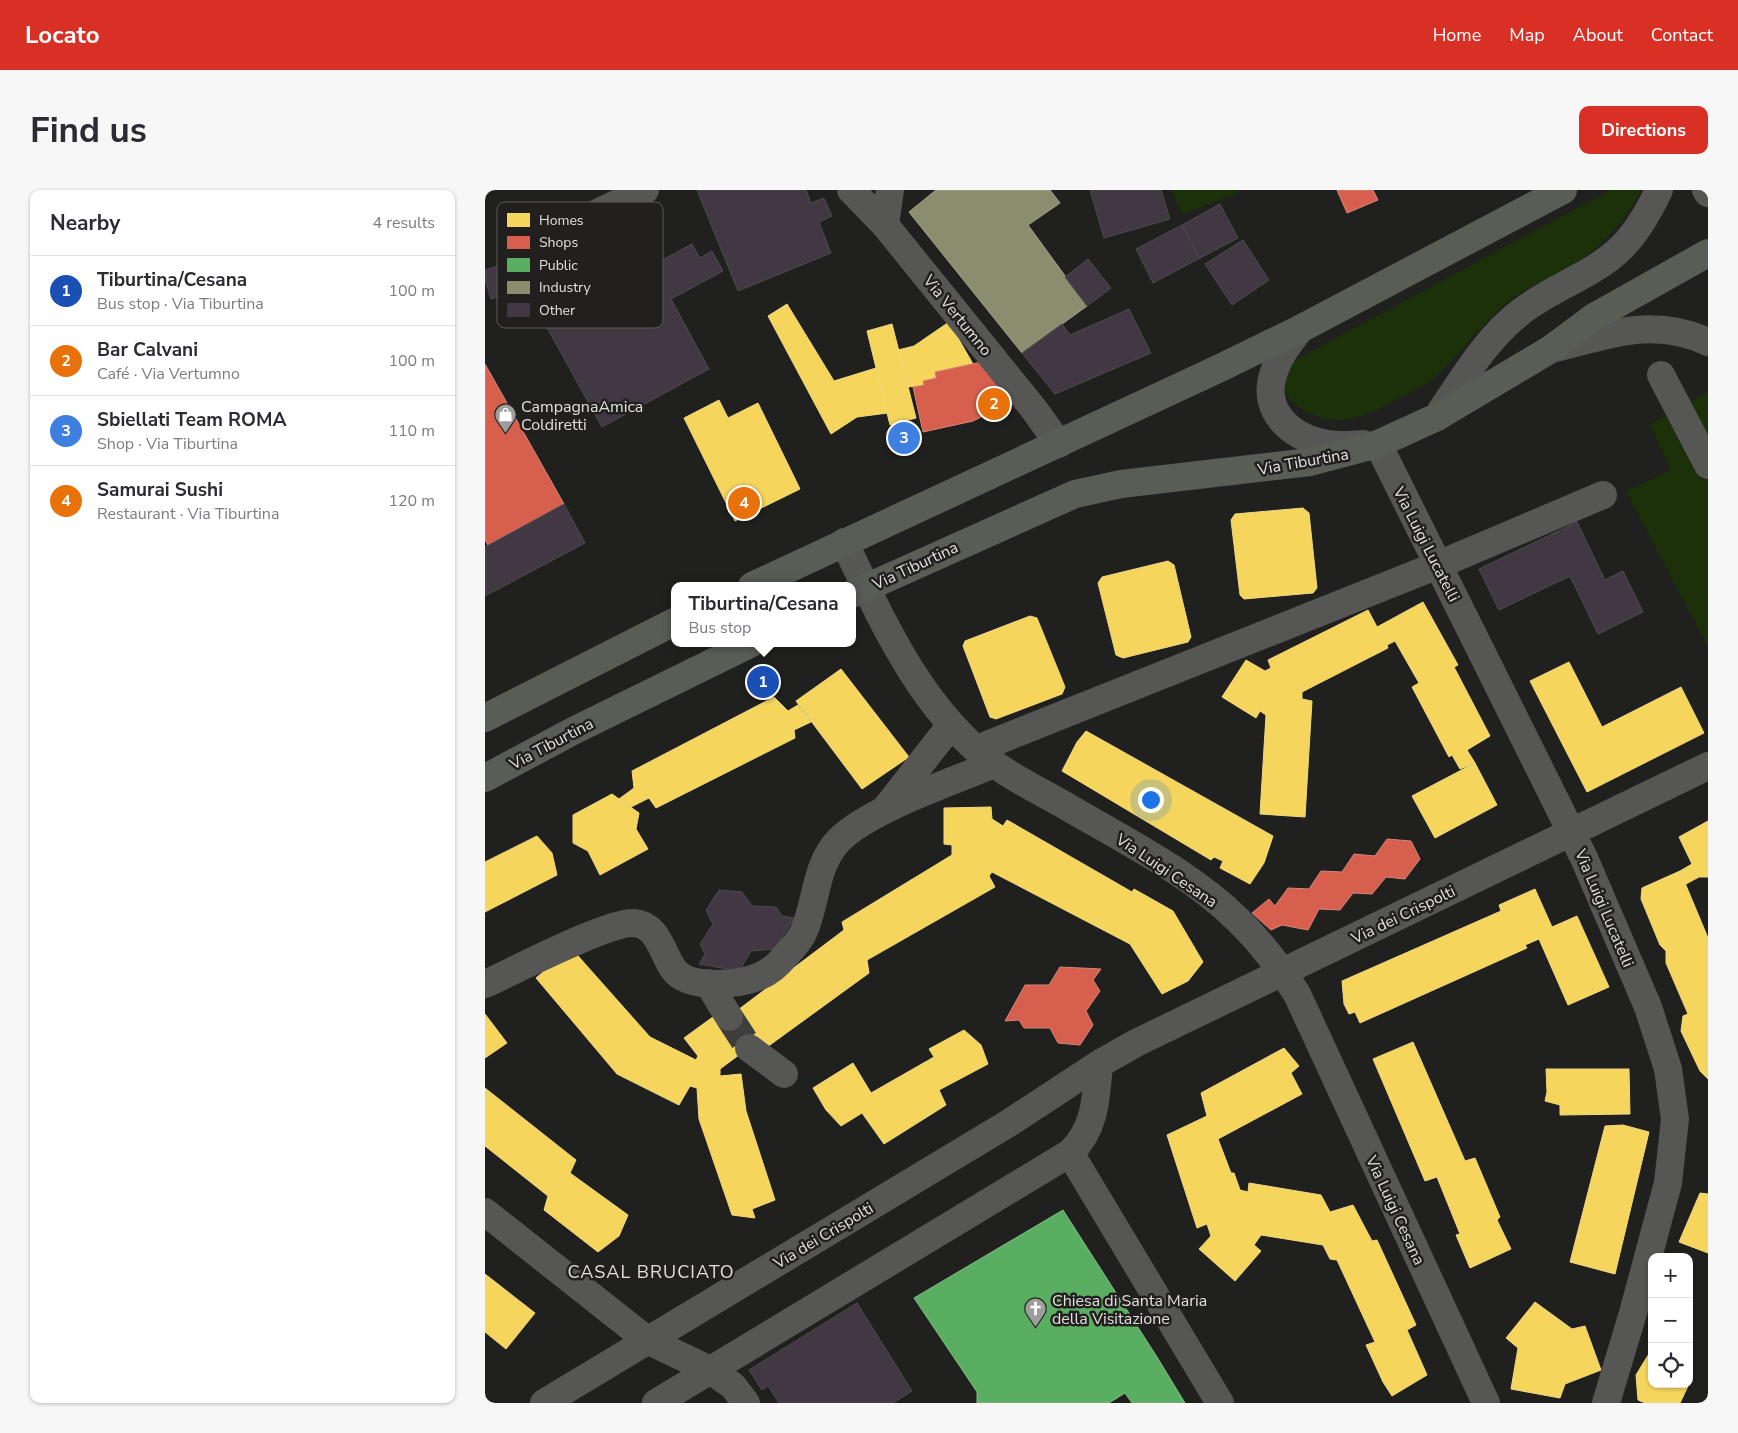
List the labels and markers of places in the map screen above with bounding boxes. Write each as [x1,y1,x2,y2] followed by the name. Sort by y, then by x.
[978,385,1010,423] pin: 2
[521,396,643,436] place label: CampagnaAmica Coldiretti
[493,403,517,434] shop icon: CampagnaAmica Coldiretti
[888,419,920,457] pin: 3
[728,484,760,522] pin: 4
[747,663,779,701] pin: 1
[1052,1290,1207,1330] place label: Chiesa di Santa Maria della Visitazione
[1024,1297,1048,1328] church icon: Chiesa di Santa Maria della Visitazione

